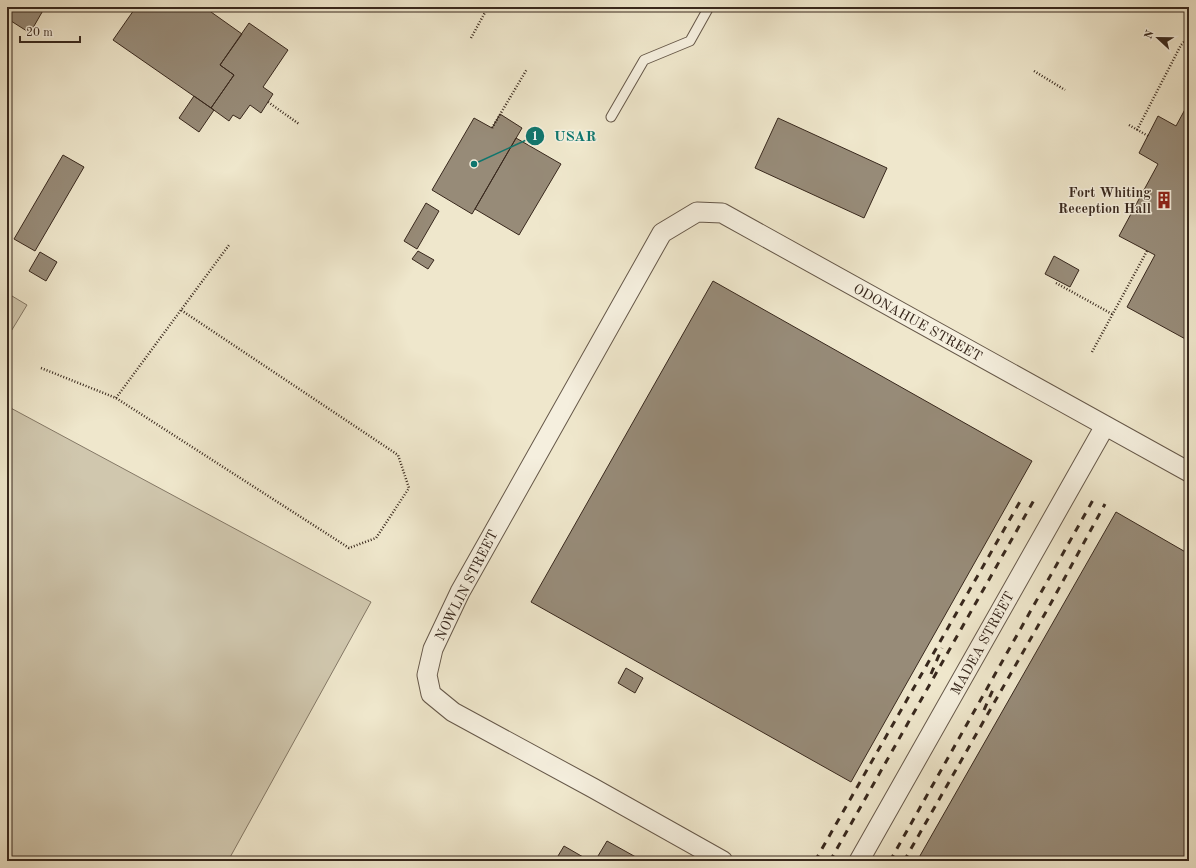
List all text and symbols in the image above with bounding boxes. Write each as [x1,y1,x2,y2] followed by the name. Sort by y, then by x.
[20,18,80,44] scale bar
[1138,18,1178,58] north arrow
[26,27,53,39] text: 20 m
[1143,28,1157,41] text: N
[525,122,604,149] callout: USAR
[554,130,596,145] text: USAR
[532,131,538,143] text: 1
[1058,186,1151,216] place label: Fort Whiting Reception Hall
[1154,190,1174,210] building icon: Fort Whiting Reception Hall
[851,282,984,364] street label: ODONAHUE STREET
[433,528,501,643] street label: NOWLIN STREET
[949,590,1017,697] street label: MADEA STREET

